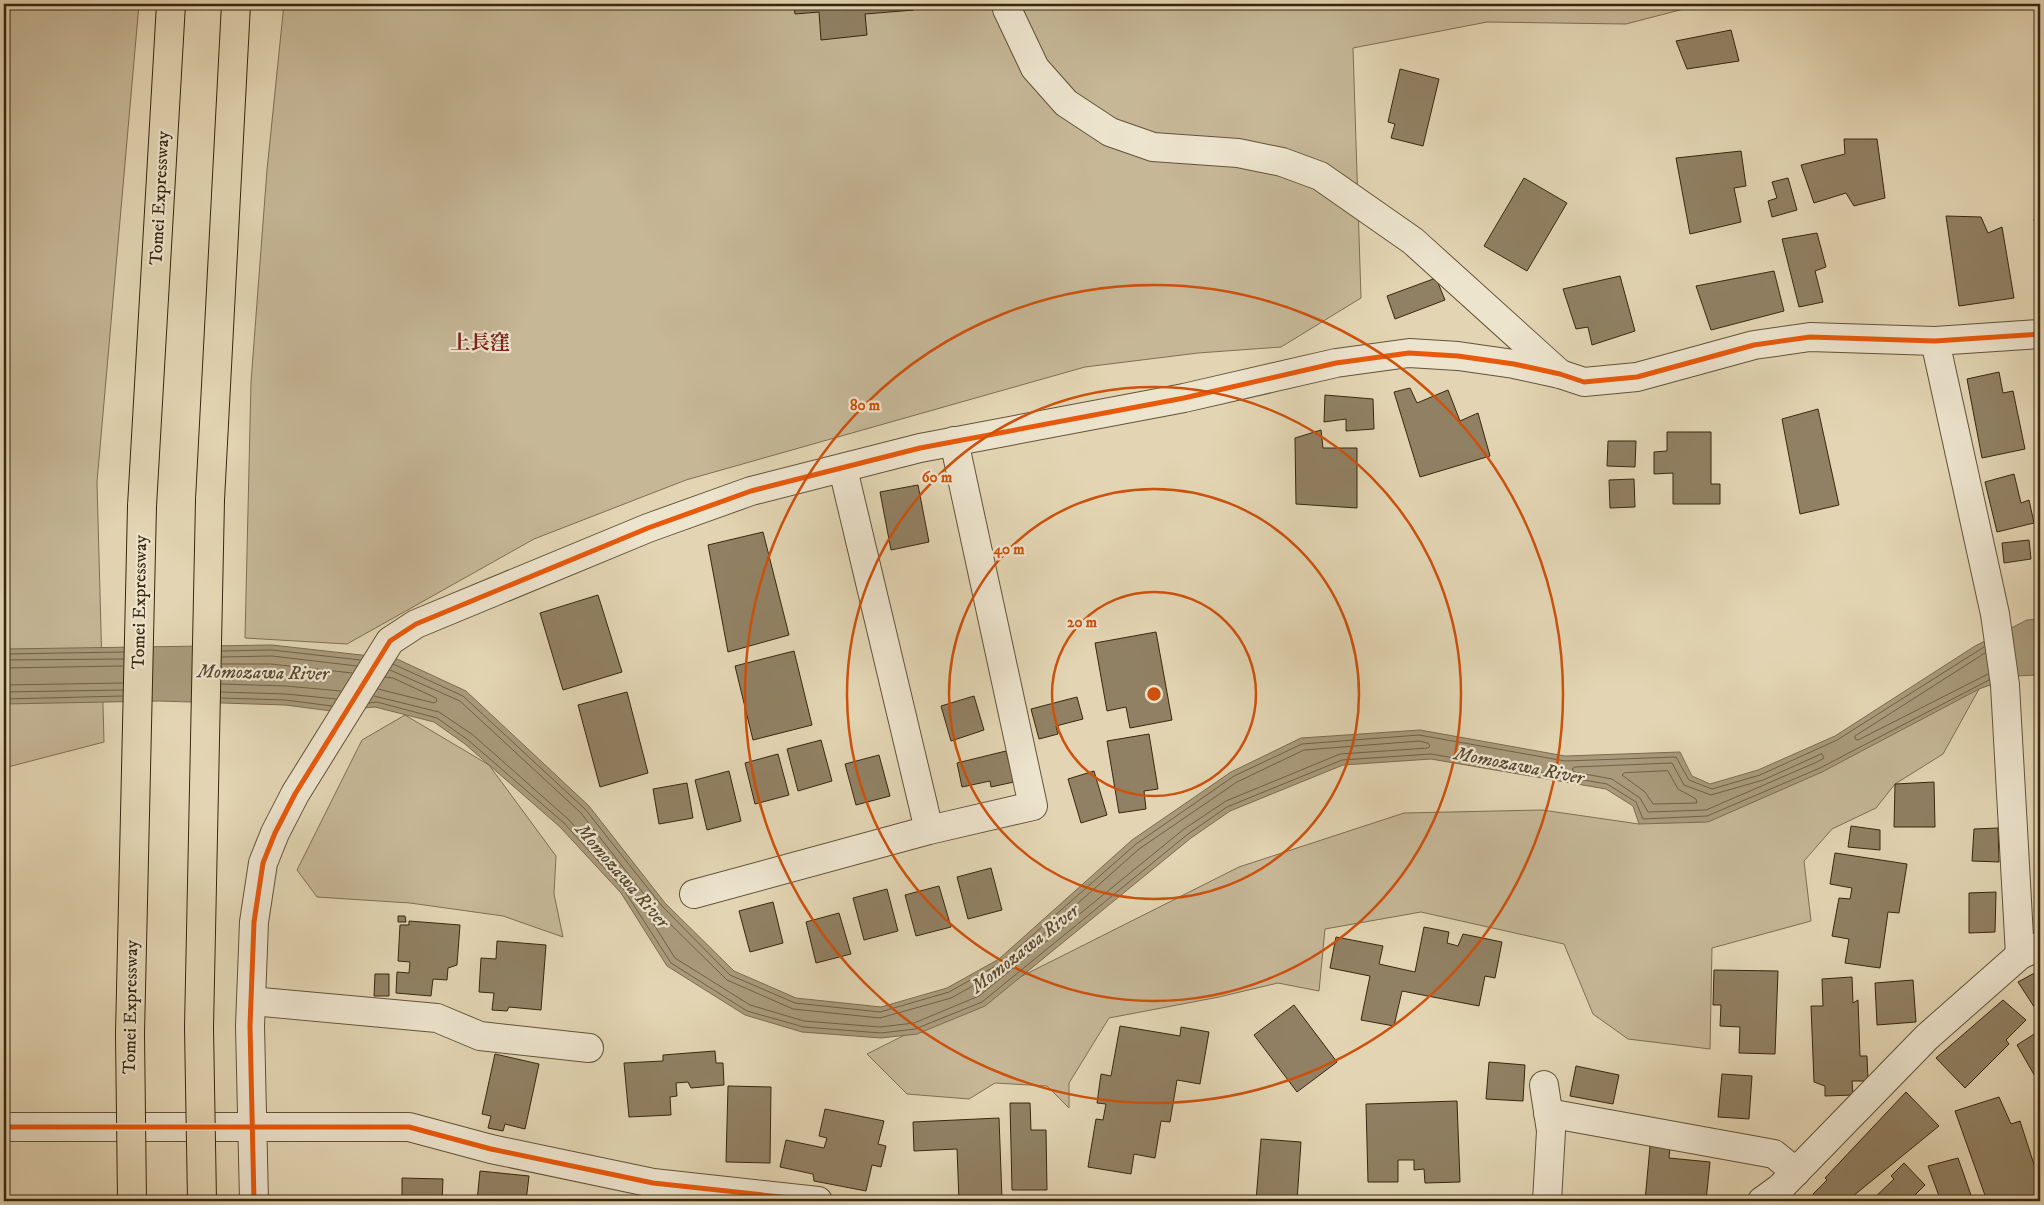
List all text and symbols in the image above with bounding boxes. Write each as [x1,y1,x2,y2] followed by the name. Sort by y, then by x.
[146,130,175,266] street label: Tomei Expressway
[450,331,510,356] district label: 上長窪
[850,396,881,415] text: 80 m
[922,468,953,487] text: 60 m
[128,534,152,669] street label: Tomei Expressway
[992,540,1025,559] text: 40 m
[1067,613,1098,632] text: 20 m
[195,660,331,686] water label: Momozawa River
[1145,685,1163,703] centre of rings
[1450,742,1588,790] water label: Momozawa River
[569,817,675,935] water label: Momozawa River
[965,898,1086,1000] water label: Momozawa River
[119,939,143,1074] street label: Tomei Expressway

